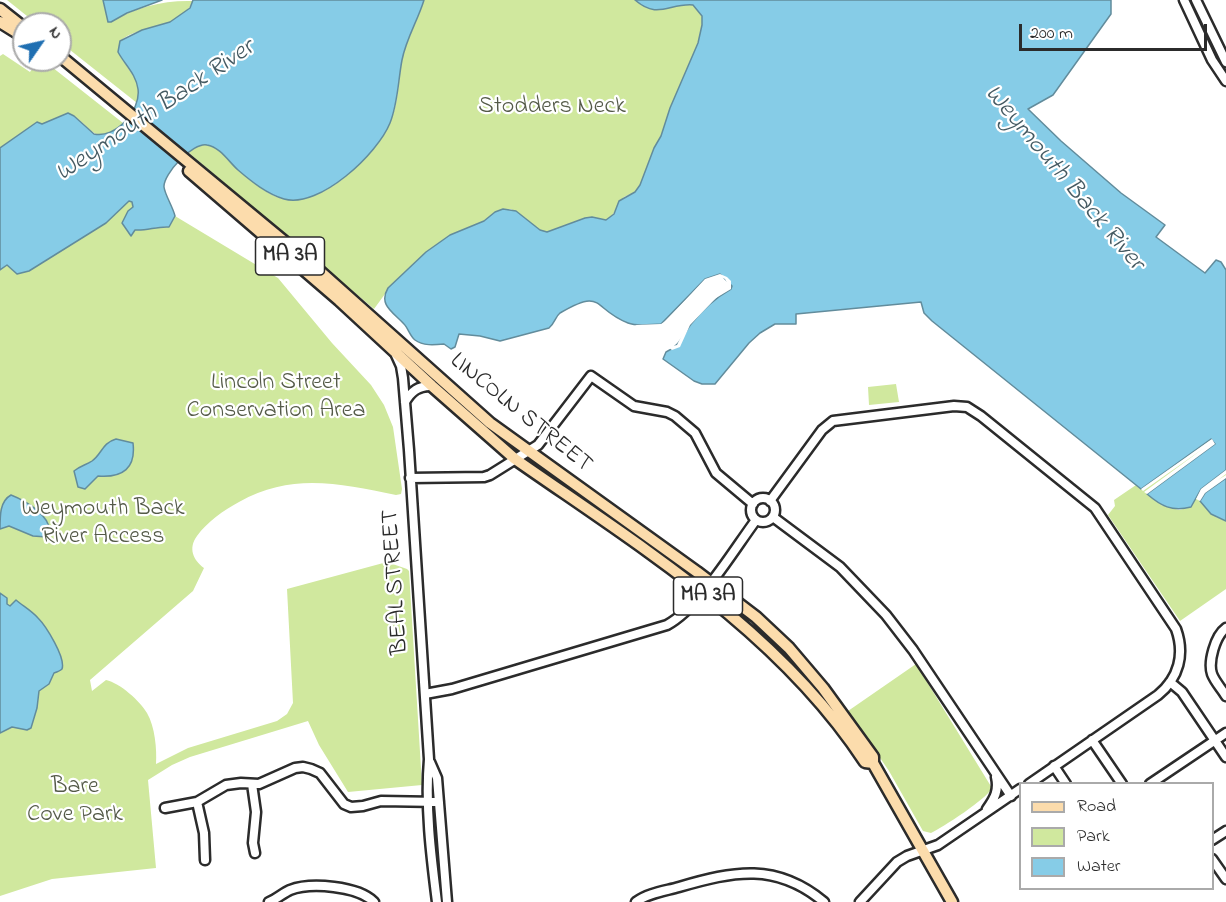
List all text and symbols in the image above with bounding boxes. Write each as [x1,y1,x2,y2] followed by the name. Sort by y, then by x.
[12,12,72,72] north arrow
[1022,12,1210,50] scale bar
[1030,21,1073,47] text: 200 m
[42,22,68,44] text: N
[51,34,261,190] water label: Weymouth Back River
[976,80,1150,278] water label: Weymouth Back River
[478,94,626,122] park label: Stodders Neck
[256,237,324,275] road number: MA 3A
[443,348,597,480] street label: LINCOLN STREET
[187,370,365,426] park label: Lincoln Street Conservation Area
[21,496,185,552] park label: Weymouth Back River Access
[378,508,416,656] street label: BEAL STREET
[674,577,742,615] road number: MA 3A
[27,774,123,830] park label: Bare Cove Park
[1019,782,1214,890] legend
[1077,794,1116,820] text: Road
[1077,824,1110,850] text: Park
[1077,854,1120,880] text: Water

